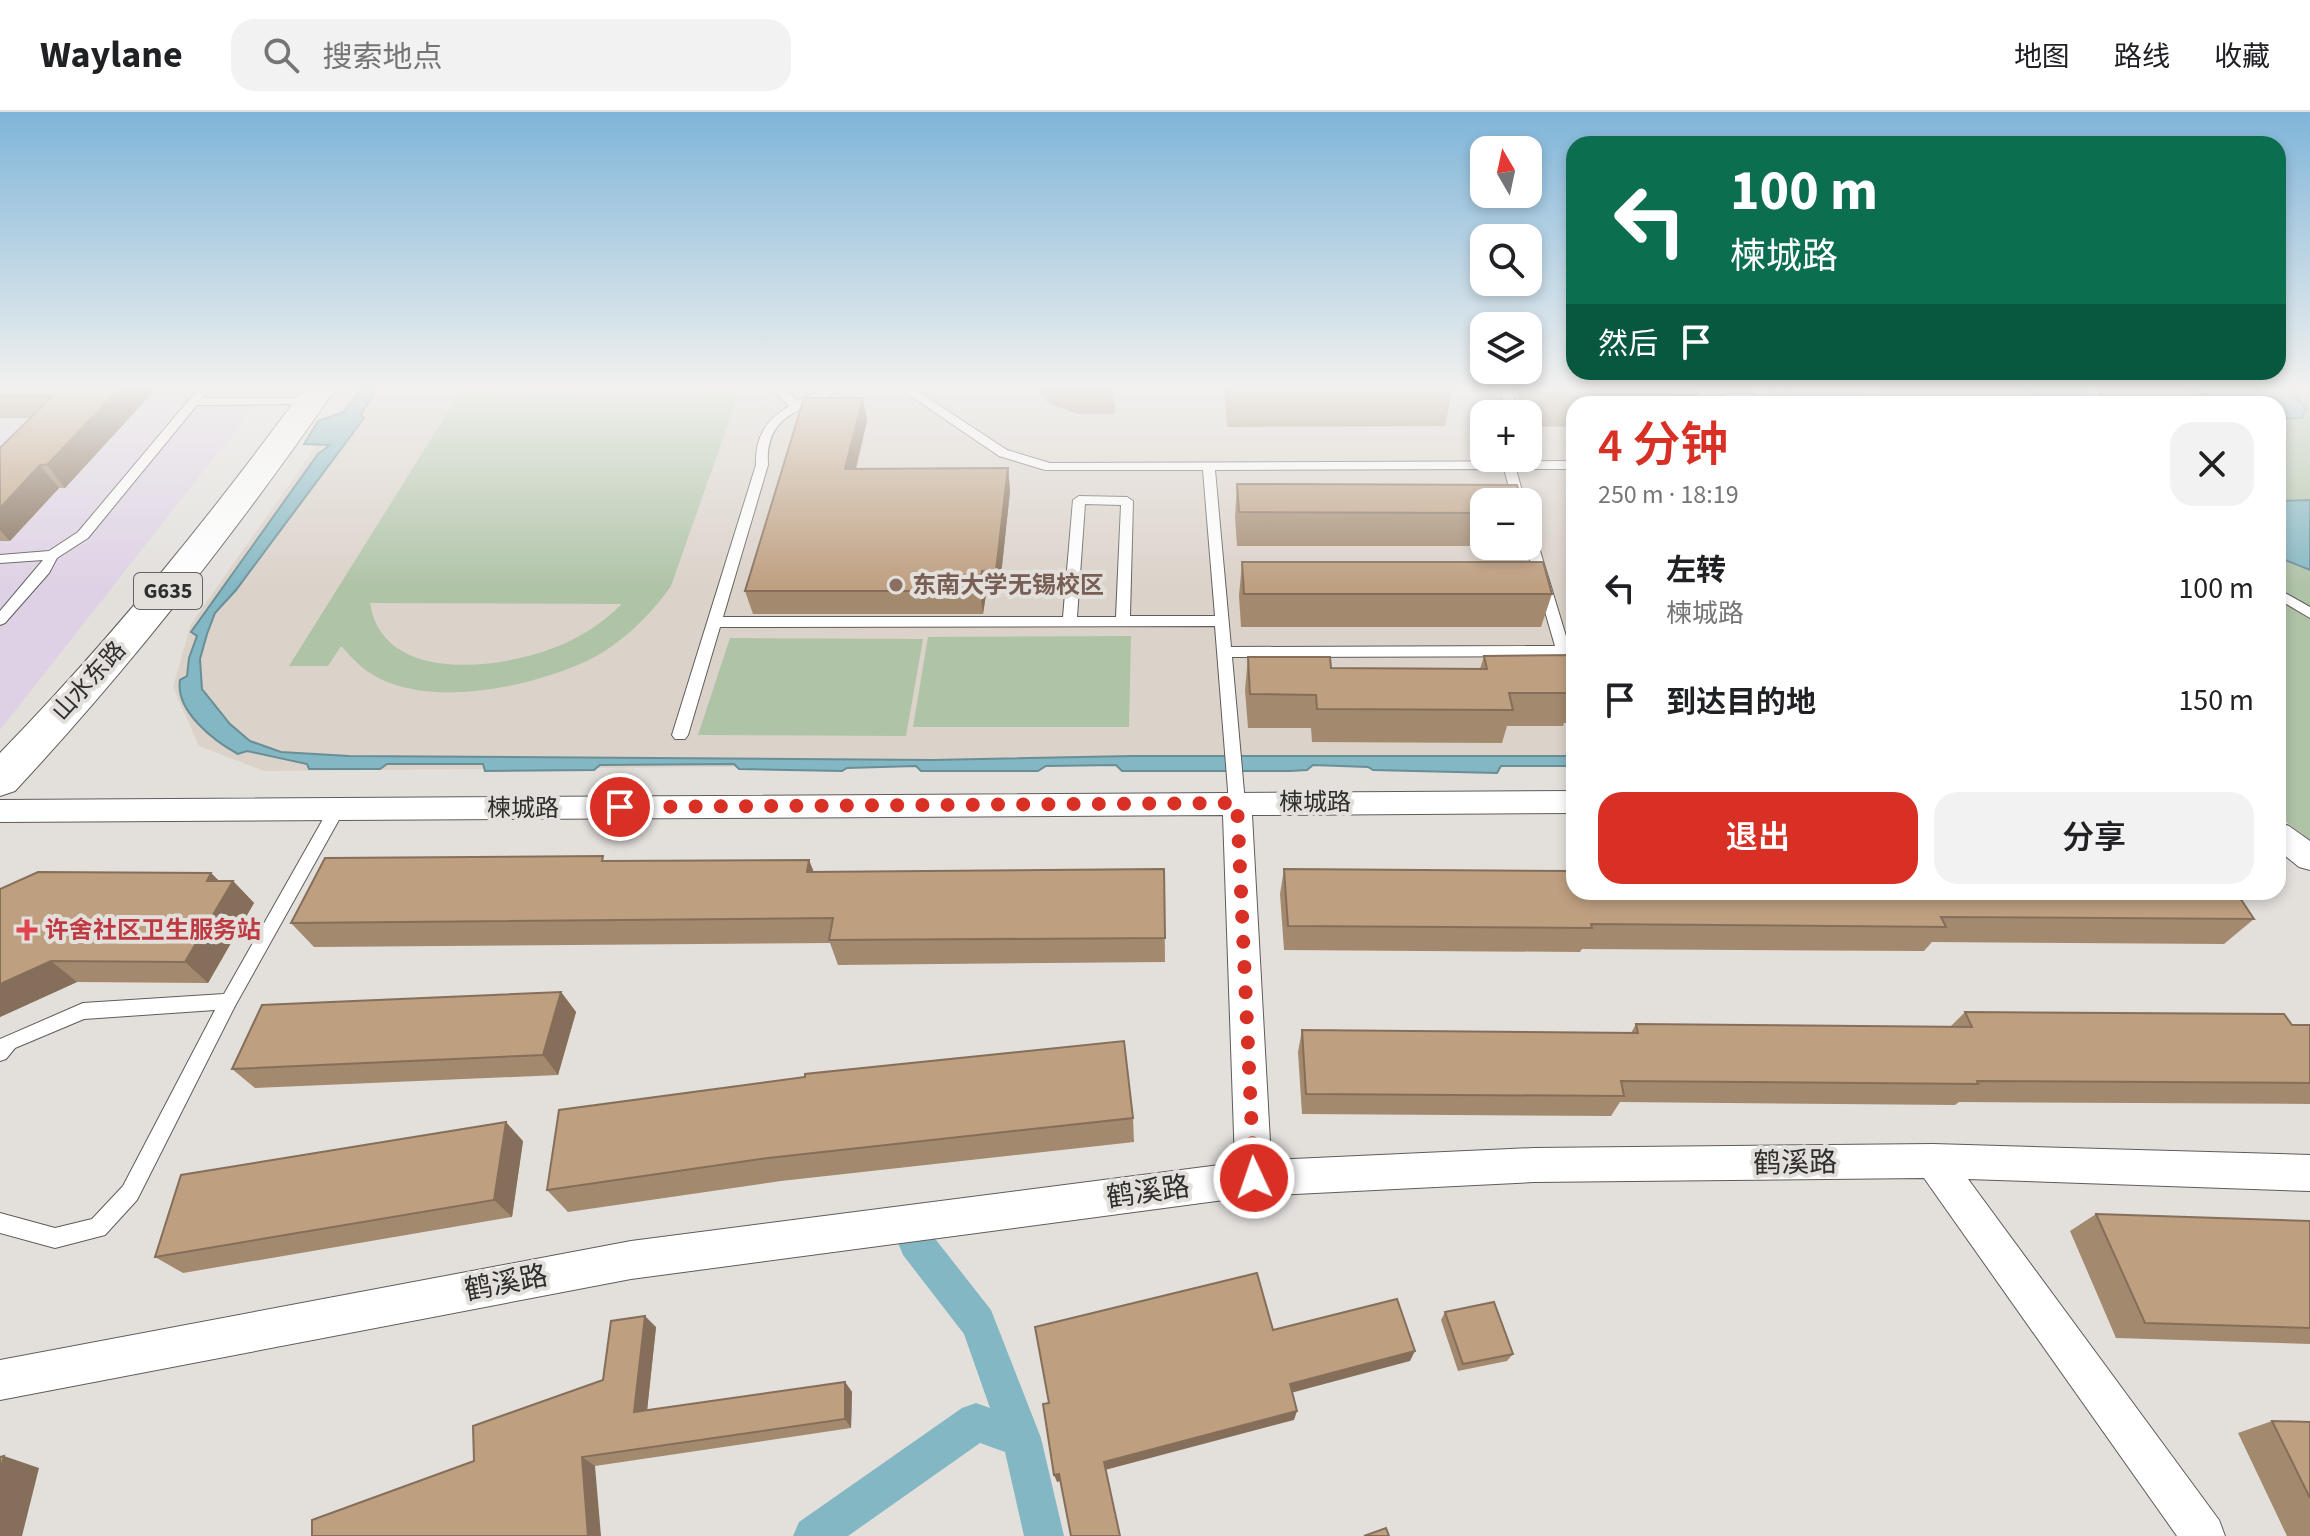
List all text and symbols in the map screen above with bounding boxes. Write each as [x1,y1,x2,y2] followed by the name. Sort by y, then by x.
[231,19,791,91] search box
[40,28,183,82] text: Waylane
[259,33,303,77] icon: search
[323,36,443,79] text: 搜索地点
[2014,37,2070,77] text: 地图
[2114,37,2170,77] text: 路线
[2214,37,2270,77] text: 收藏
[1470,136,1542,208] north arrow
[1470,136,1542,560] map controls
[1730,152,1878,231] text: 100 m
[1598,168,1702,272] icon: left
[1470,224,1542,296] button: search
[1730,231,1838,282] text: 楝城路
[1470,312,1542,384] button: layers
[1674,320,1718,364] icon: arrive
[1598,323,1658,366] text: 然后
[1470,400,1542,472] button: +
[1598,412,1728,480] text: 4 分钟
[2170,422,2254,506] button: close
[1598,476,1739,513] text: 250 m · 18:19
[1470,488,1542,560] button: −
[1666,549,1726,592] text: 左转
[1598,566,1642,610] icon: left
[2178,567,2254,610] text: 100 m
[912,568,1104,603] place label: 东南大学无锡校区
[134,573,202,609] road number: G635
[887,576,905,594] marker: 东南大学无锡校区
[1666,595,1744,632] text: 楝城路
[44,634,134,728] street label: 山水东路
[1598,678,1642,722] icon: arrive
[2178,679,2254,722] text: 150 m
[1666,681,1816,724] text: 到达目的地
[586,773,654,841] pin
[598,785,642,829] icon: arrive
[1279,785,1351,820] street label: 楝城路
[487,791,559,826] street label: 楝城路
[1598,792,1918,884] button: 退出
[1934,792,2254,884] button: 分享
[45,913,261,948] place label: 许舍社区卫生服务站
[16,919,38,941] marker: 许舍社区卫生服务站
[1212,1136,1296,1220] position arrow
[1753,1142,1837,1184] street label: 鹤溪路
[1104,1166,1192,1218] street label: 鹤溪路
[461,1255,551,1311] street label: 鹤溪路

